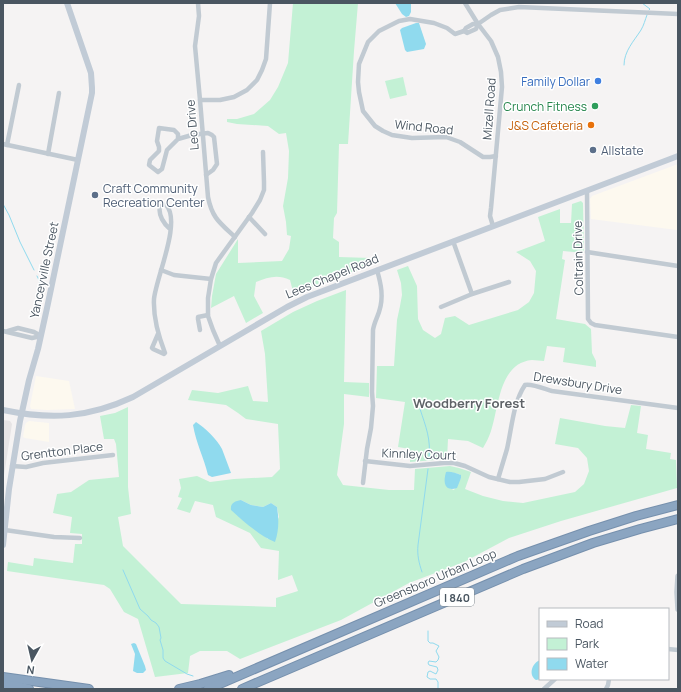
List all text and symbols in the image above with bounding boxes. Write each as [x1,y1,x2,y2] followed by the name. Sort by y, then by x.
[521,73,591,90] place label: Family Dollar
[593,76,603,86] marker: Family Dollar
[478,77,500,141] street label: Mizell Road
[503,98,587,115] place label: Crunch Fitness
[181,99,203,151] street label: Leo Drive
[590,101,600,111] marker: Crunch Fitness
[394,115,454,139] street label: Wind Road
[508,117,583,134] place label: J&S Cafeteria
[586,120,596,130] marker: J&S Cafeteria
[601,142,644,159] place label: Allstate
[588,145,598,155] marker: Allstate
[103,180,205,211] place label: Craft Community Recreation Center
[90,190,100,200] marker: Craft Community Recreation Center
[25,220,63,320] street label: Yanceyville Street
[569,221,587,295] street label: Coltrain Drive
[283,250,381,302] street label: Lees Chapel Road
[532,368,624,398] street label: Drewsbury Drive
[413,394,525,412] district label: Woodberry Forest
[20,438,104,464] street label: Grentton Place
[381,444,457,464] street label: Kinnley Court
[371,545,499,611] street label: Greensboro Urban Loop
[440,588,474,606] road number: I 840
[539,608,669,680] legend
[575,615,603,632] text: Road
[575,635,600,652] text: Park
[12,640,52,680] north arrow
[575,655,609,672] text: Water
[25,662,35,678] text: N

